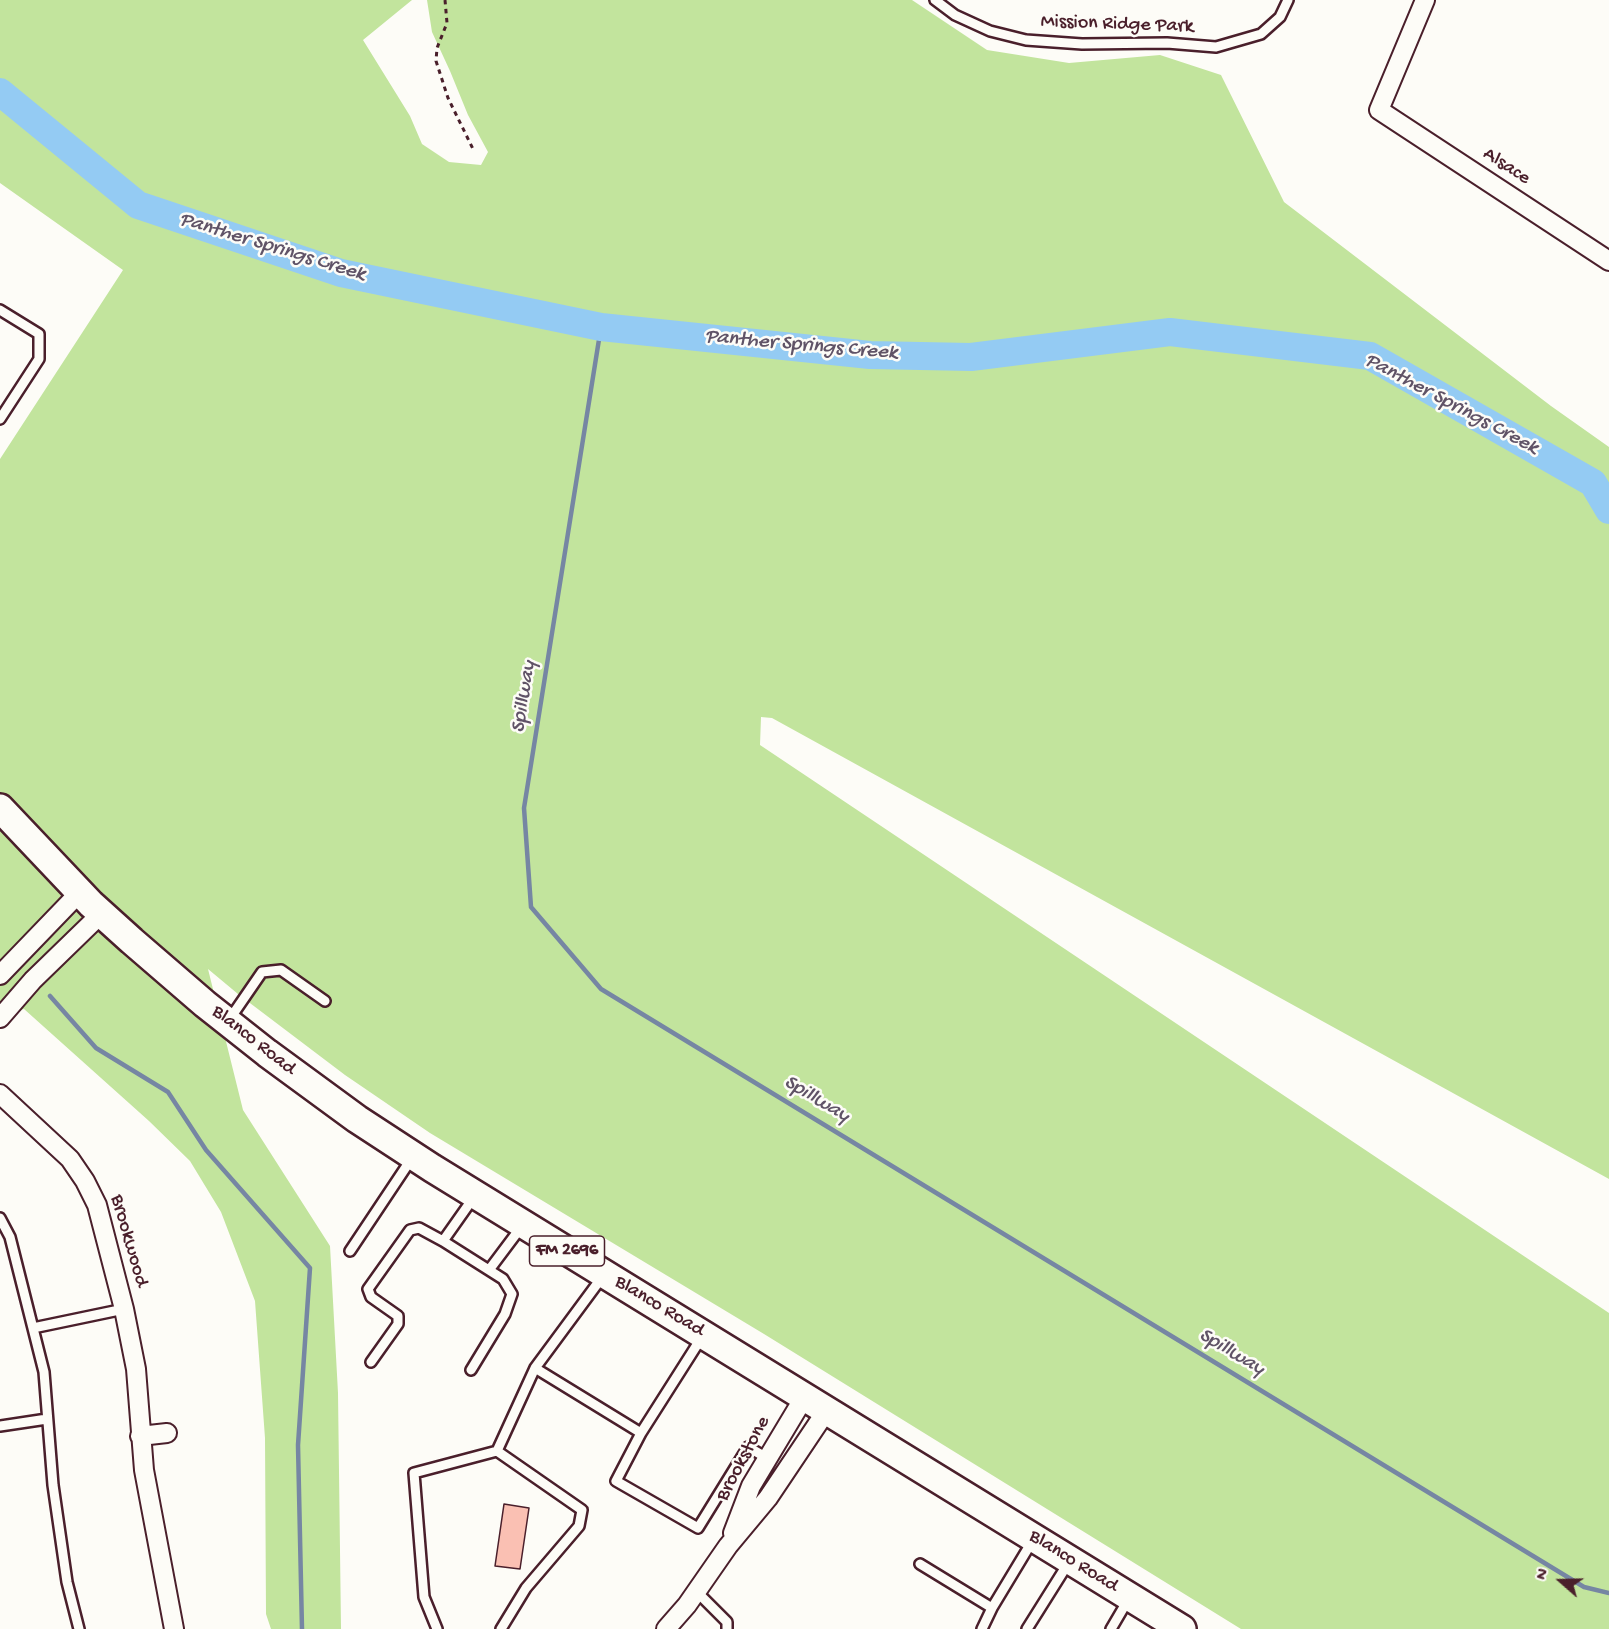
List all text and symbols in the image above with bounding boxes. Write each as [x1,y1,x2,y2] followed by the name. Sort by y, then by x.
[1040,10,1194,40] street label: Mission Ridge Park
[1478,143,1534,191] street label: Alsace
[176,208,368,288] water label: Panther Springs Creek
[704,325,898,367] water label: Panther Springs Creek
[1360,349,1542,461] water label: Panther Springs Creek
[507,659,543,735] water label: Spillway
[206,1001,300,1081] street label: Blanco Road
[779,1071,853,1129] water label: Spillway
[103,1192,153,1290] street label: Brookwood
[530,1236,604,1266] road number: FM 2696
[610,1271,708,1343] street label: Blanco Road
[1194,1324,1268,1382] water label: Spillway
[712,1412,776,1506] street label: Brookstone
[1024,1525,1122,1599] street label: Blanco Road
[1531,1551,1591,1611] north arrow
[1533,1567,1554,1583] text: N

